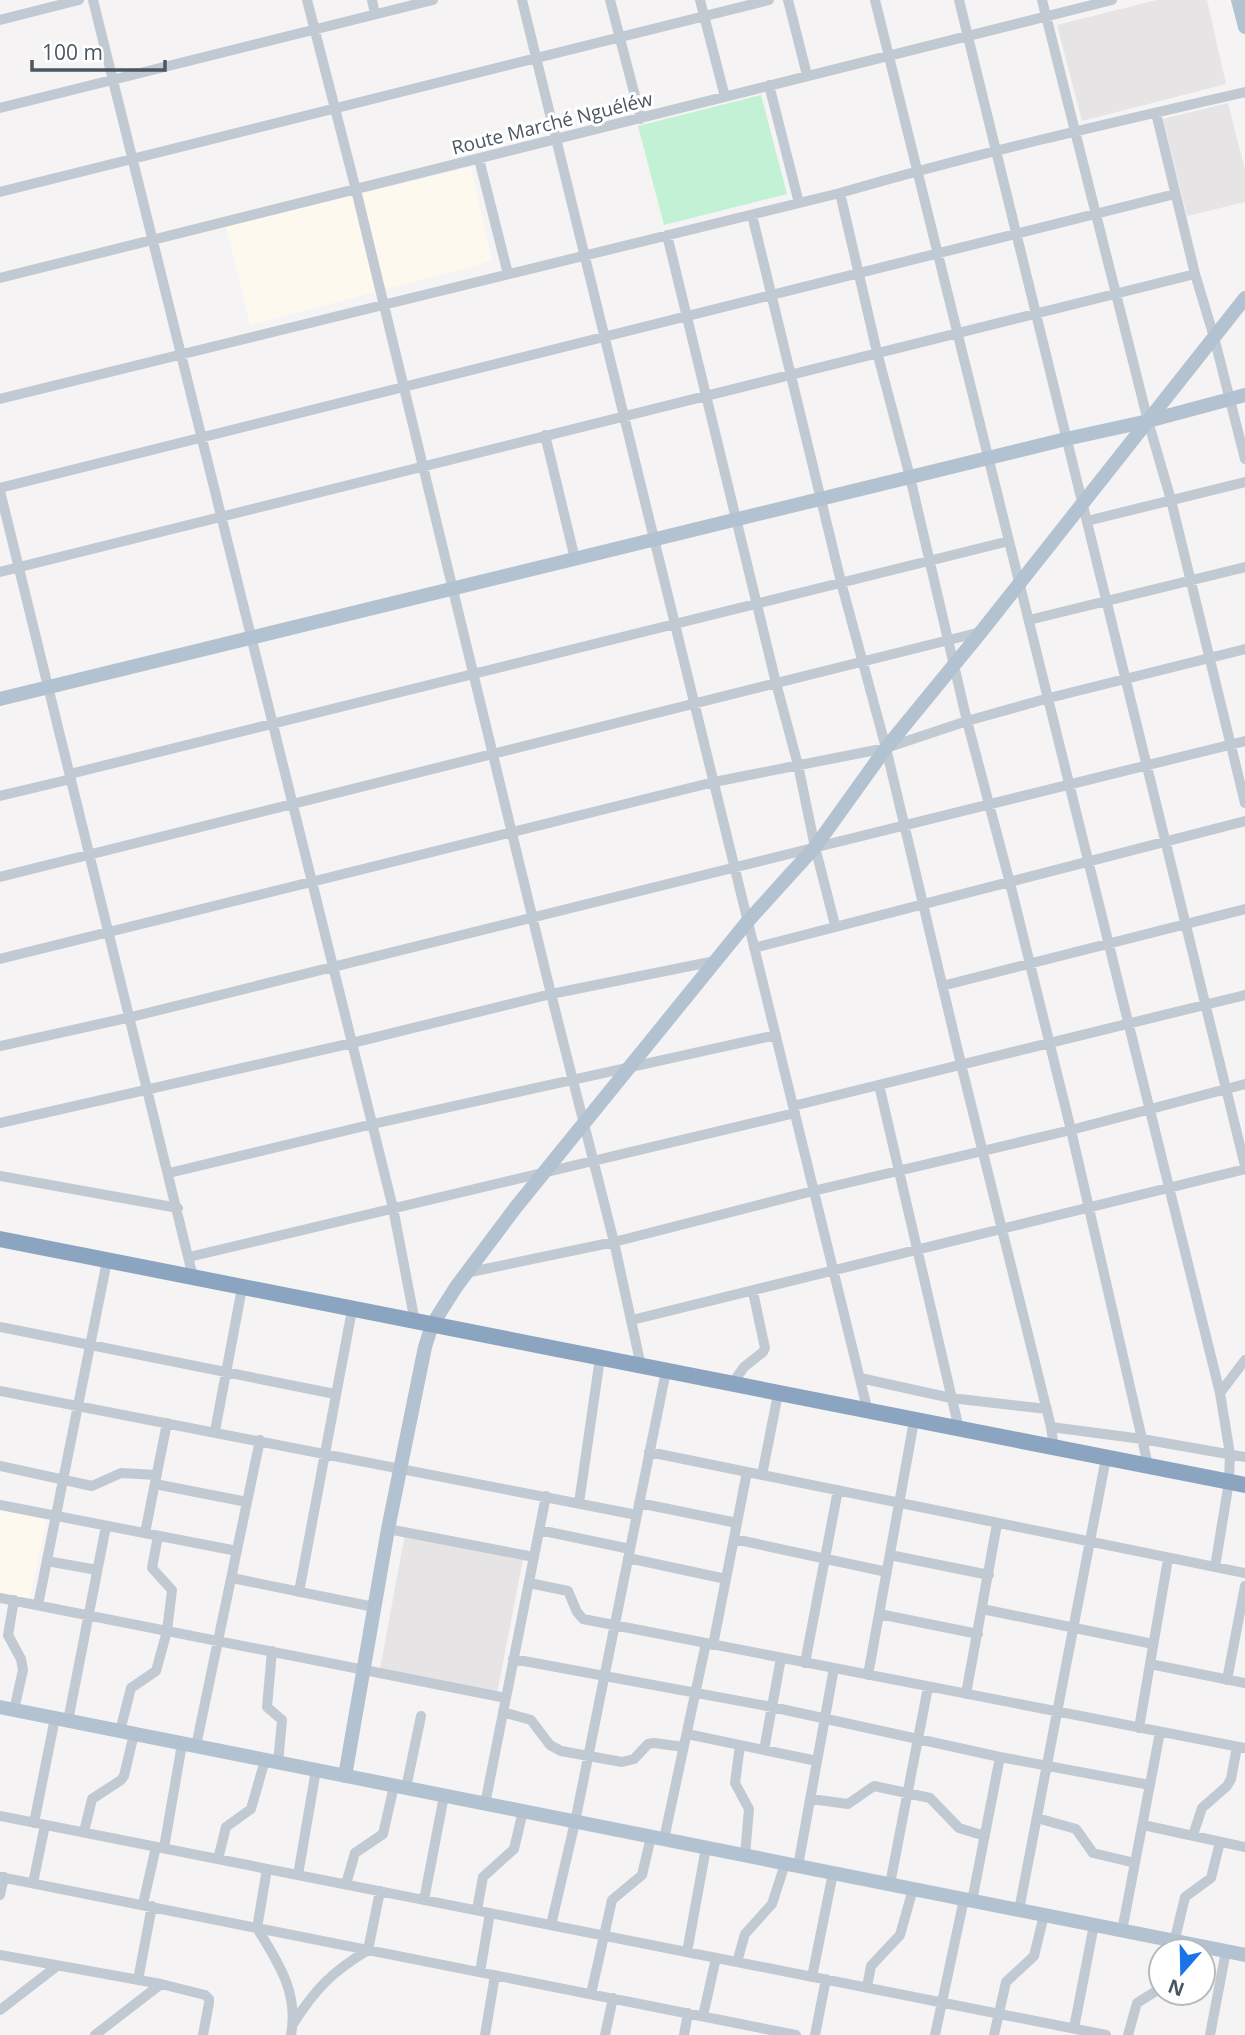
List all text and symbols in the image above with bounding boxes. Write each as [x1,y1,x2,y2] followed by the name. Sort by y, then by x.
[32,28,164,72] scale bar
[42,38,103,66] text: 100 m
[449,85,655,161] street label: Route Marché Nguéléw
[1147,1937,1217,2007] north arrow
[1164,1973,1188,2003] text: N

